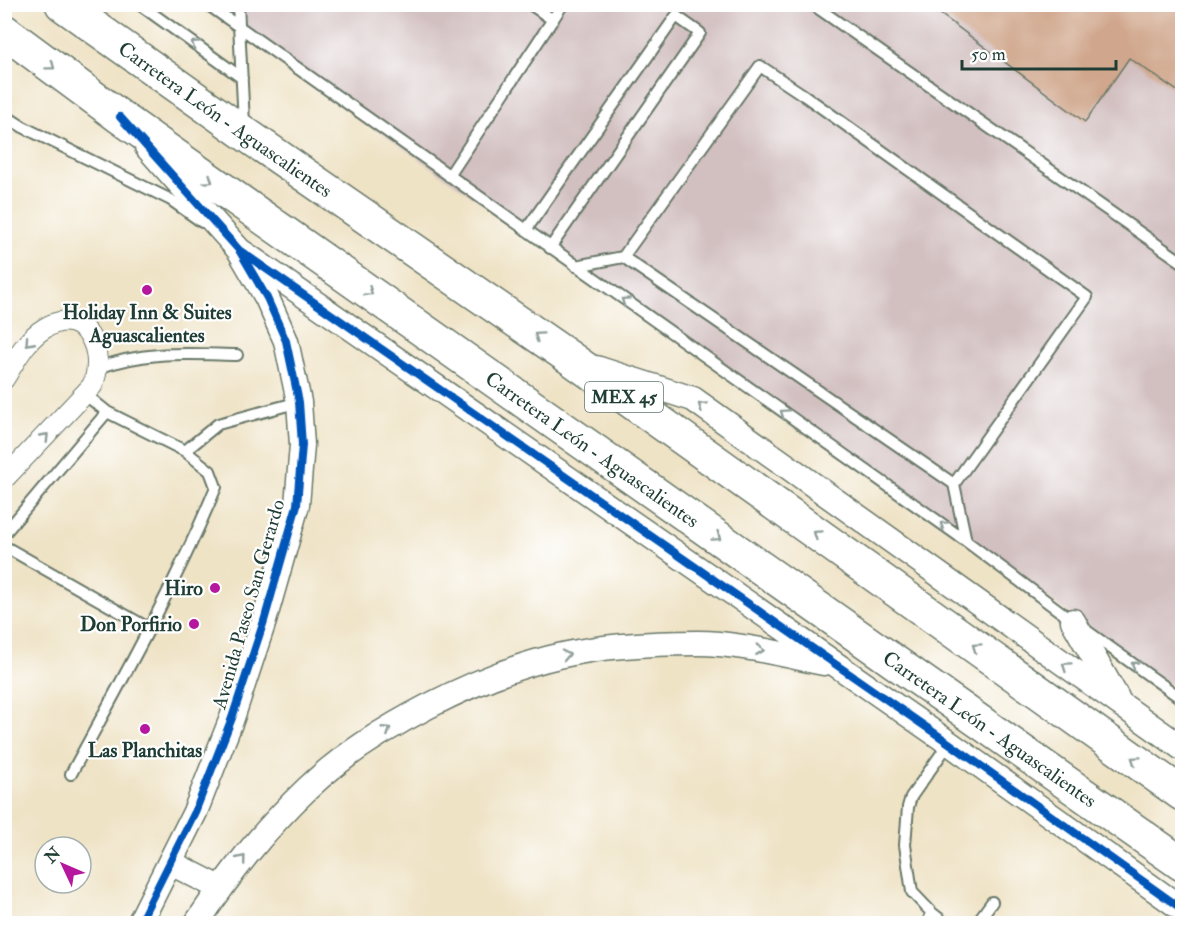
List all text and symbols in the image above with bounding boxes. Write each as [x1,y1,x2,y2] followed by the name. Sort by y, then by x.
[962,33,1116,71] scale bar
[113,36,337,203] street label: Carretera León - Aguascalientes
[190,40,201,51] one-way arrow
[971,43,1006,66] text: 50 m
[45,58,56,69] one-way arrow
[203,173,214,184] one-way arrow
[140,283,154,297] marker: Holiday Inn & Suites Aguascalientes
[362,285,373,296] one-way arrow
[620,297,631,308] one-way arrow
[62,300,232,349] place label: Holiday Inn & Suites Aguascalientes
[534,332,545,343] one-way arrow
[25,336,36,346] one-way arrow
[480,366,704,534] street label: Carretera León - Aguascalientes
[585,382,663,412] road number: MEX 45
[698,402,709,413] one-way arrow
[780,409,791,420] one-way arrow
[37,433,48,444] one-way arrow
[206,496,290,713] street label: Avenida Paseo San Gerardo
[939,521,950,532] one-way arrow
[711,530,722,541] one-way arrow
[813,530,824,541] one-way arrow
[164,576,203,601] place label: Hiro
[208,581,222,595] marker: Hiro
[80,612,182,637] place label: Don Porfirio
[187,617,201,631] marker: Don Porfirio
[755,643,764,656] one-way arrow
[972,643,983,654] one-way arrow
[878,646,1102,813] street label: Carretera León - Aguascalientes
[561,649,571,662] one-way arrow
[1130,661,1141,672] one-way arrow
[1062,662,1073,673] one-way arrow
[138,722,152,736] marker: Las Planchitas
[381,726,391,738] one-way arrow
[88,738,202,763] place label: Las Planchitas
[1130,756,1141,767] one-way arrow
[33,835,93,895] north arrow
[40,843,66,868] text: N
[234,854,245,865] one-way arrow

